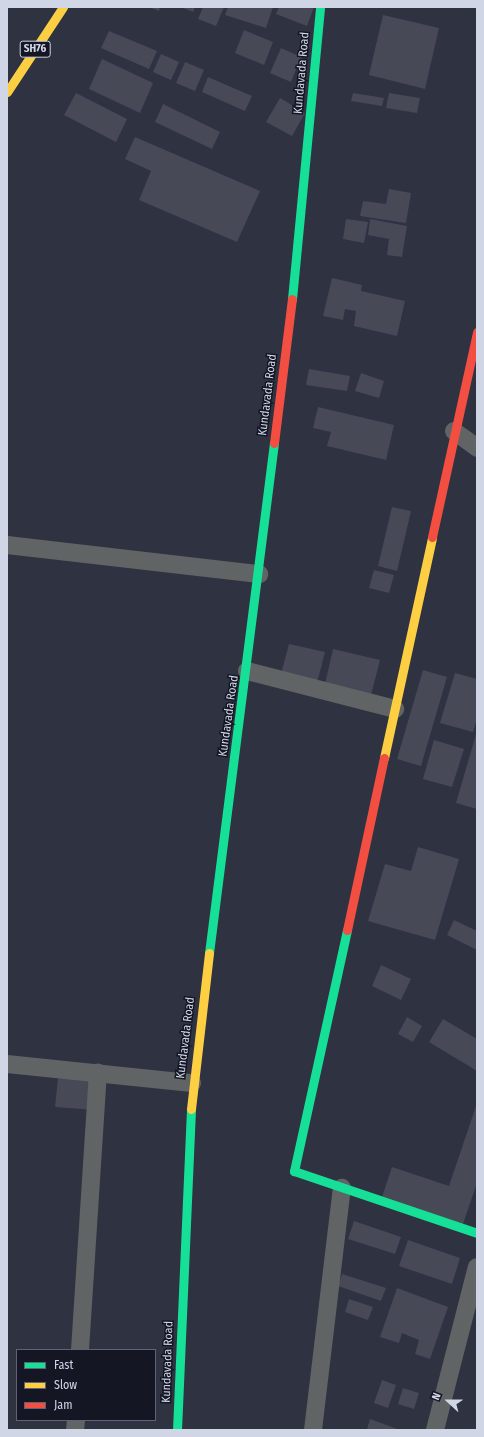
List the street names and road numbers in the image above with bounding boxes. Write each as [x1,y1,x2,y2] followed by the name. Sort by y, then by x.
[291,32,313,114] street label: Kundavada Road
[19,40,51,58] road number: SH76
[256,353,280,437] street label: Kundavada Road
[216,674,242,758] street label: Kundavada Road
[174,996,198,1080] street label: Kundavada Road
[159,1321,177,1403] street label: Kundavada Road

